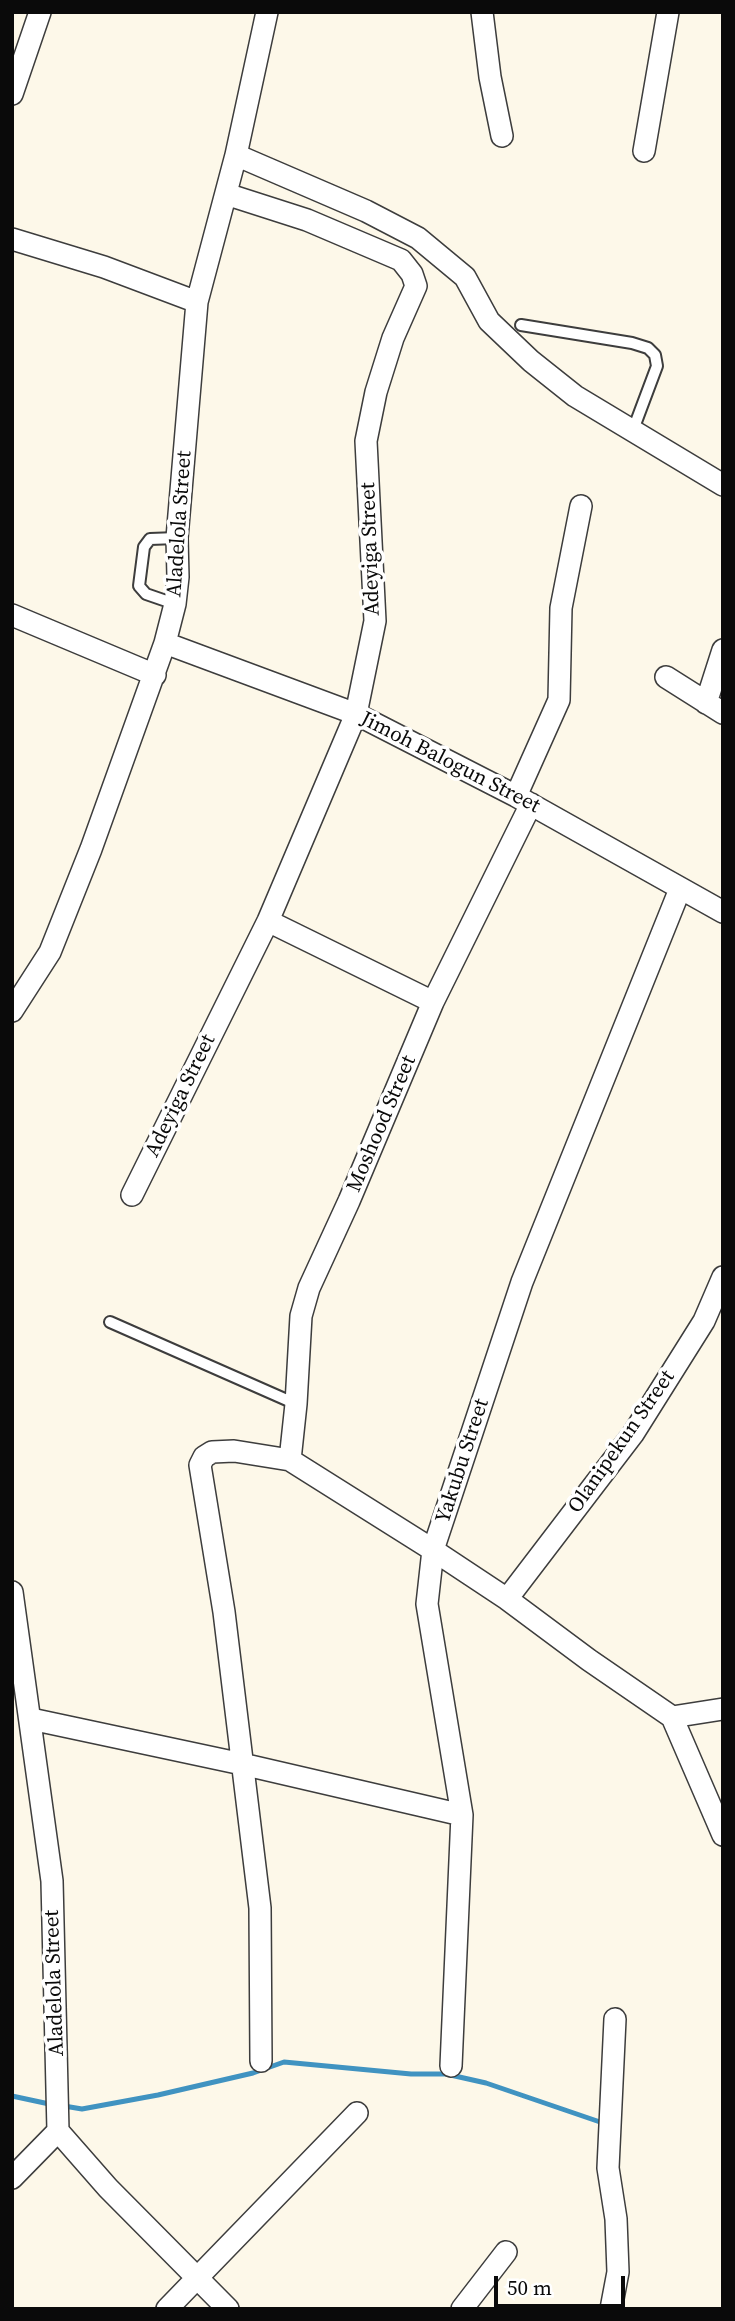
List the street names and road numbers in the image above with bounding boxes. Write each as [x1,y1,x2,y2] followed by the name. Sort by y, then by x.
[162,450,198,598] street label: Aladelola Street
[356,482,386,616] street label: Adeyiga Street
[356,707,544,819] street label: Jimoh Balogun Street
[140,1031,222,1161] street label: Adeyiga Street
[342,1052,422,1196] street label: Moshood Street
[563,1366,681,1518] street label: Olanipekun Street
[431,1396,495,1526] street label: Yakubu Street
[40,1909,70,2057] street label: Aladelola Street

